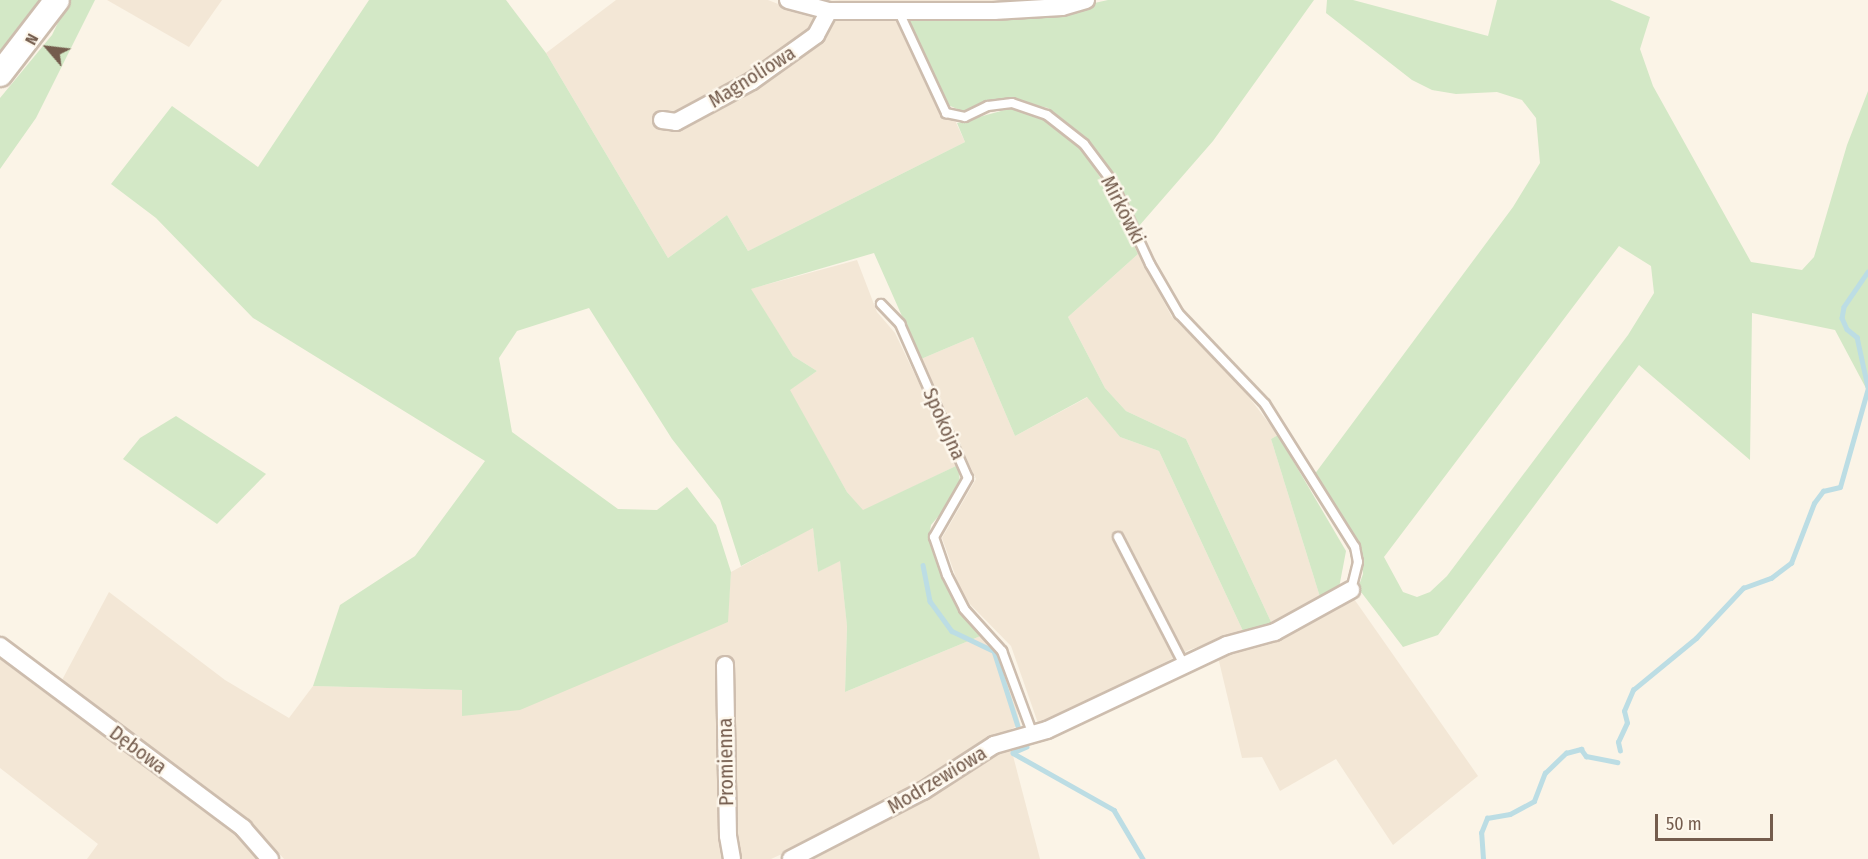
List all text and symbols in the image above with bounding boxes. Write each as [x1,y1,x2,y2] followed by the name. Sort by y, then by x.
[18,18,78,78] north arrow
[21,31,42,48] text: N
[704,41,800,113] street label: Magnoliowa
[1096,172,1150,248] street label: Mirkówki
[918,384,970,464] street label: Spokojna
[713,718,739,806] street label: Promienna
[105,721,171,779] street label: Dębowa
[883,741,991,819] street label: Modrzewiowa
[1658,802,1776,840] scale bar
[1666,813,1702,835] text: 50 m

